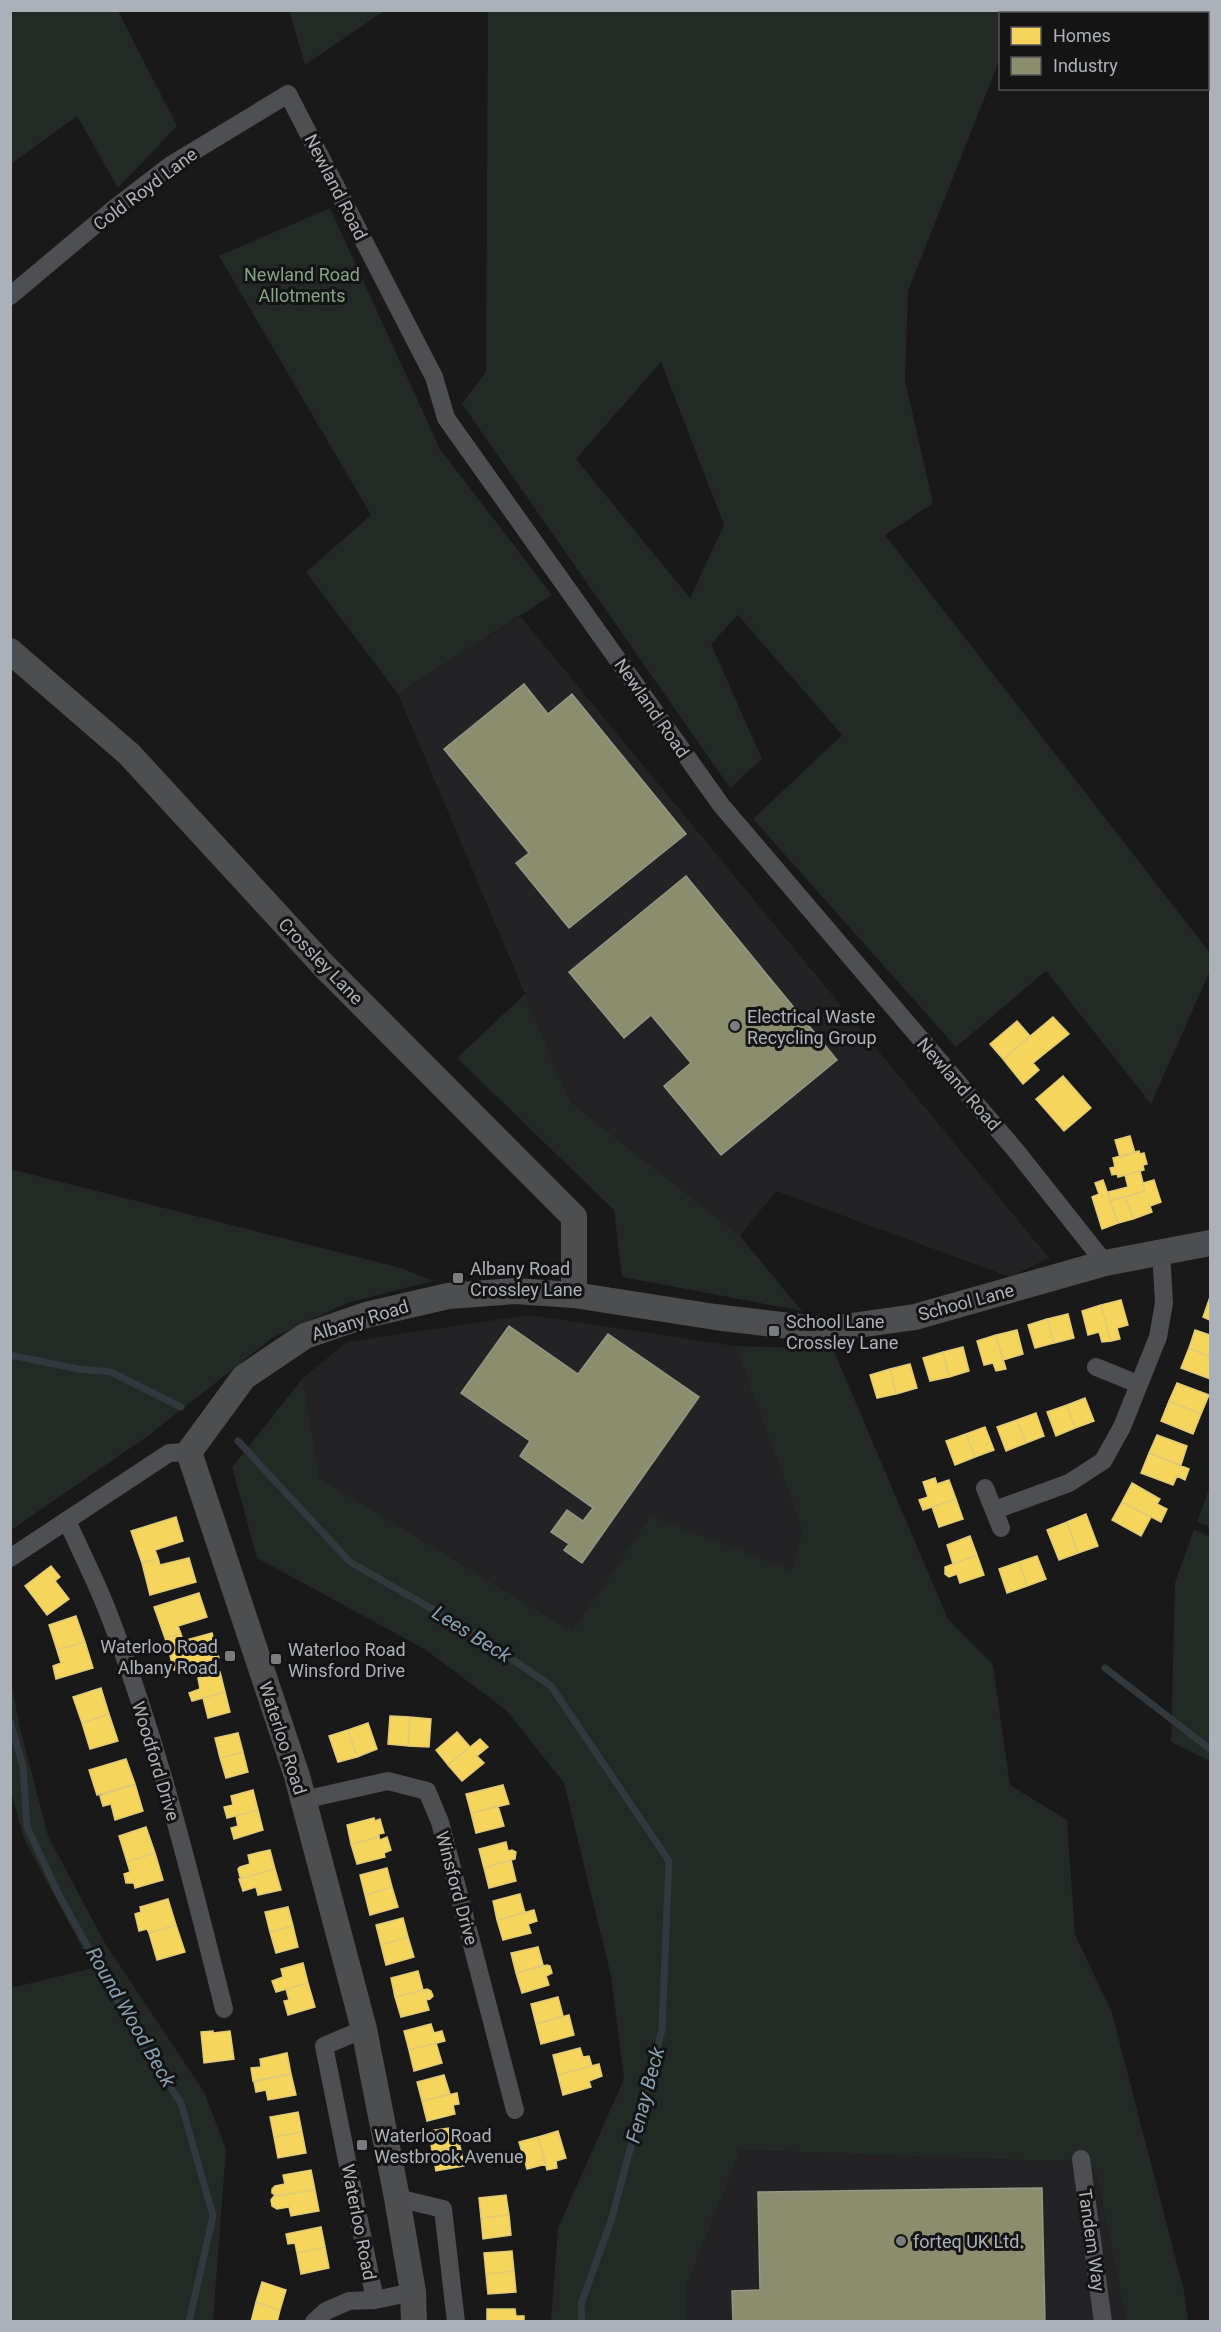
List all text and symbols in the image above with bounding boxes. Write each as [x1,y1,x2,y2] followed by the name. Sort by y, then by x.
[999,12,1209,90] legend
[1053,25,1111,46] text: Homes
[1053,55,1118,76] text: Industry
[300,131,372,243] street label: Newland Road
[89,143,201,235] street label: Cold Royd Lane
[244,264,360,306] park label: Newland Road Allotments
[610,654,694,762] street label: Newland Road
[274,913,368,1009] street label: Crossley Lane
[747,1006,877,1048] place label: Electrical Waste Recycling Group
[728,1019,742,1033] marker: Electrical Waste Recycling Group
[913,1033,1005,1135] street label: Newland Road
[470,1258,582,1300] place label: Albany Road Crossley Lane
[451,1271,465,1285] marker: Albany Road Crossley Lane
[916,1279,1016,1325] street label: School Lane
[309,1295,411,1345] street label: Albany Road
[786,1311,898,1353] place label: School Lane Crossley Lane
[767,1324,781,1338] marker: School Lane Crossley Lane
[428,1600,517,1668] water label: Lees Beck
[100,1636,218,1678] place label: Waterloo Road Albany Road
[288,1639,406,1681] place label: Waterloo Road Winsford Drive
[223,1649,237,1663] marker: Waterloo Road Albany Road
[269,1652,283,1666] marker: Waterloo Road Winsford Drive
[255,1679,311,1797] street label: Waterloo Road
[128,1699,184,1823] street label: Woodford Drive
[432,1829,482,1947] street label: Winsford Drive
[81,1943,181,2092] water label: Round Wood Beck
[621,2043,670,2146] water label: Fenay Beck
[374,2125,523,2167] place label: Waterloo Road Westbrook Avenue
[355,2138,369,2152] marker: Waterloo Road Westbrook Avenue
[337,2162,381,2282] street label: Waterloo Road
[1074,2187,1110,2293] street label: Tandem Way
[913,2231,1024,2252] place label: forteq UK Ltd.
[894,2234,908,2248] marker: forteq UK Ltd.

